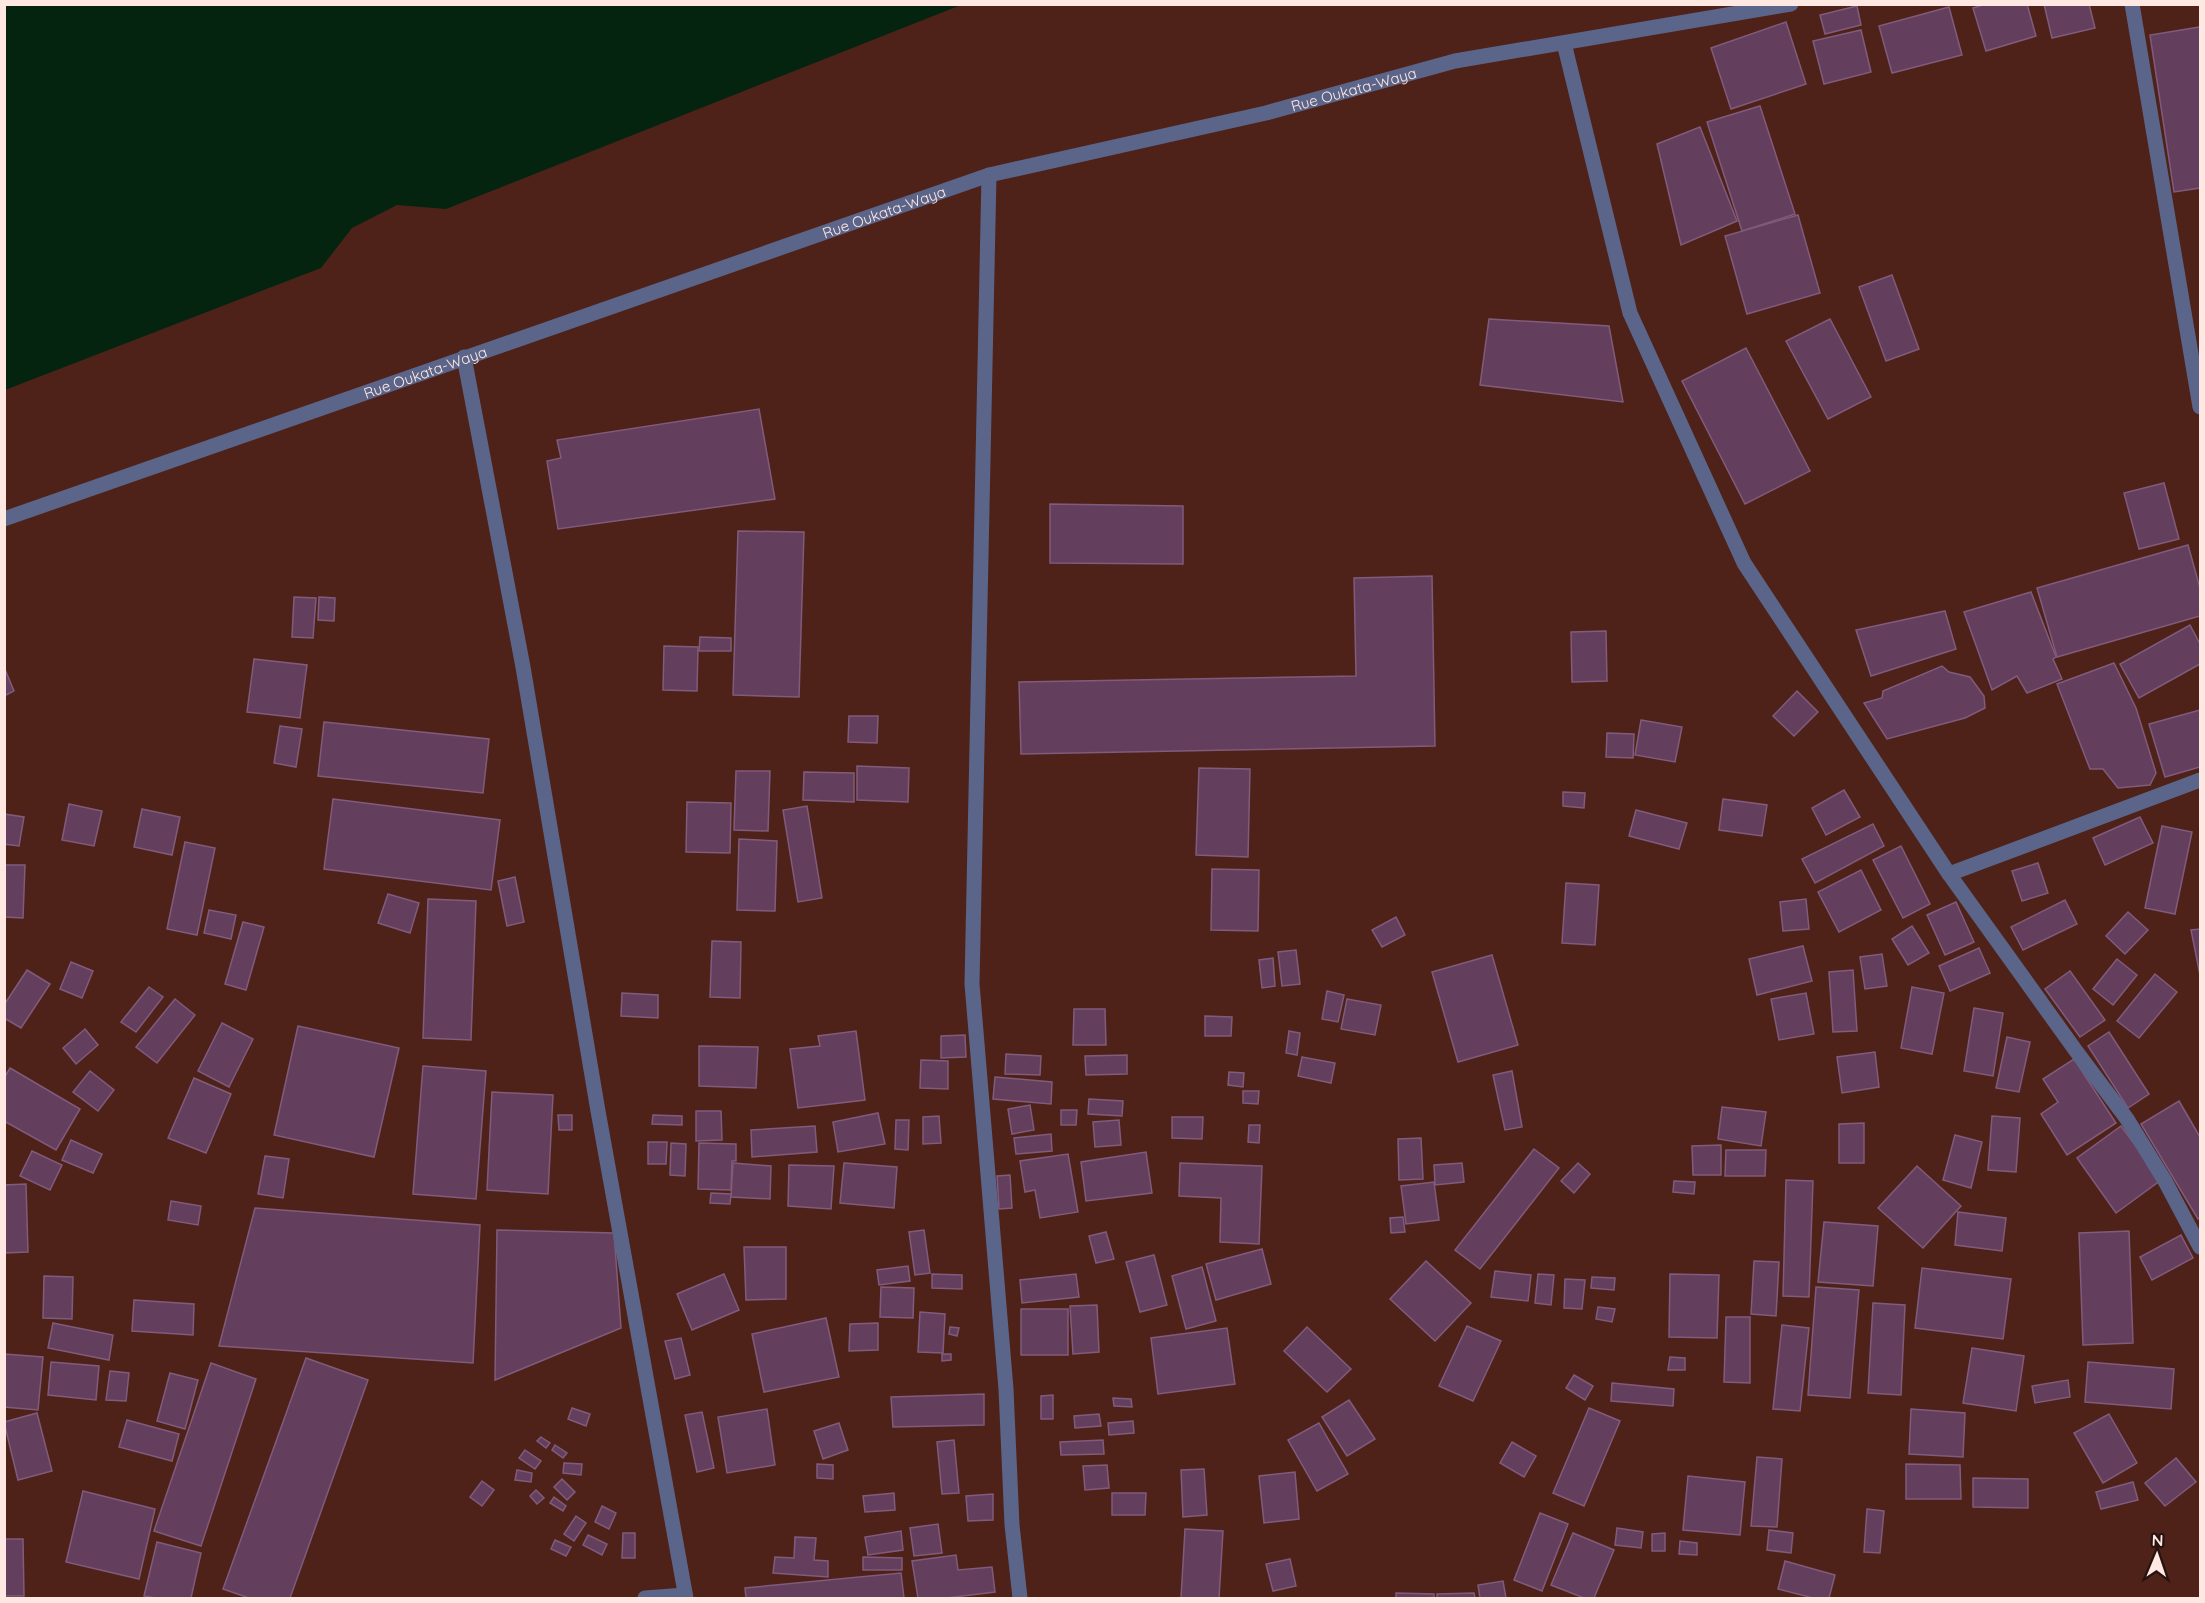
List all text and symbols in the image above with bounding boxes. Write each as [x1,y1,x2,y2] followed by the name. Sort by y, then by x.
[1289,63,1418,115] street label: Rue Oukata-Waya
[820,181,948,242] street label: Rue Oukata-Waya
[361,342,489,402] street label: Rue Oukata-Waya
[2127,1525,2187,1585] north arrow
[2151,1530,2164,1550] text: N

